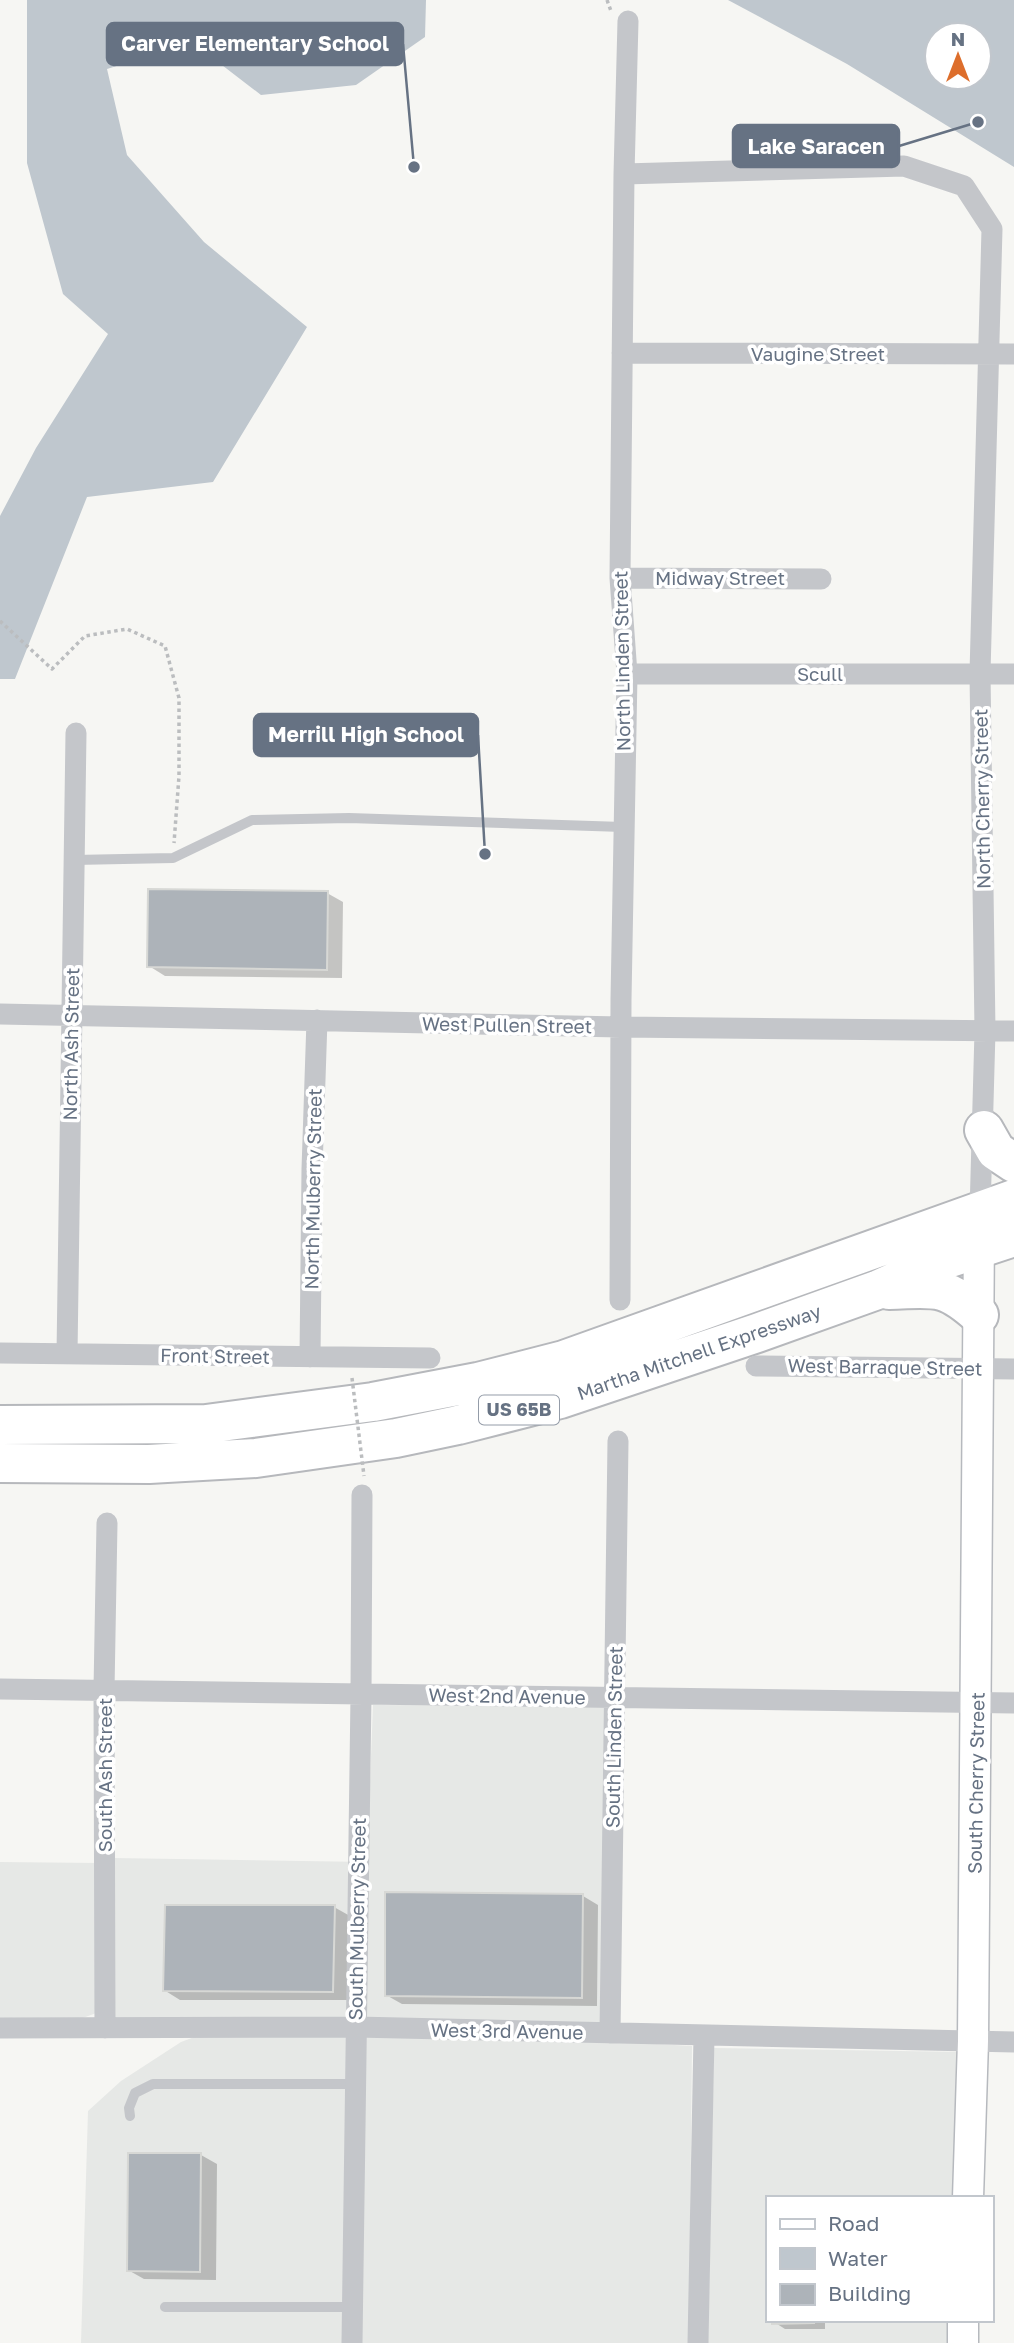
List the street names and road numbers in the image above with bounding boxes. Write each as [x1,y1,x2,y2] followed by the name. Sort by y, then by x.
[751,342,885,365] street label: Vaugine Street
[655,566,785,589] street label: Midway Street
[608,570,635,752] street label: North Linden Street
[797,662,843,685] street label: Scull
[968,709,995,889] street label: North Cherry Street
[58,967,83,1121] street label: North Ash Street
[422,1012,592,1037] street label: West Pullen Street
[299,1088,326,1290] street label: North Mulberry Street
[574,1299,824,1404] street label: Martha Mitchell Expressway
[160,1343,270,1368] street label: Front Street
[787,1353,983,1380] street label: West Barraque Street
[479,1395,559,1424] road number: US 65B
[600,1646,627,1828] street label: South Linden Street
[428,1683,586,1708] street label: West 2nd Avenue
[962,1692,989,1874] street label: South Cherry Street
[93,1698,116,1852] street label: South Ash Street
[343,1817,370,2021] street label: South Mulberry Street
[430,2018,584,2043] street label: West 3rd Avenue

